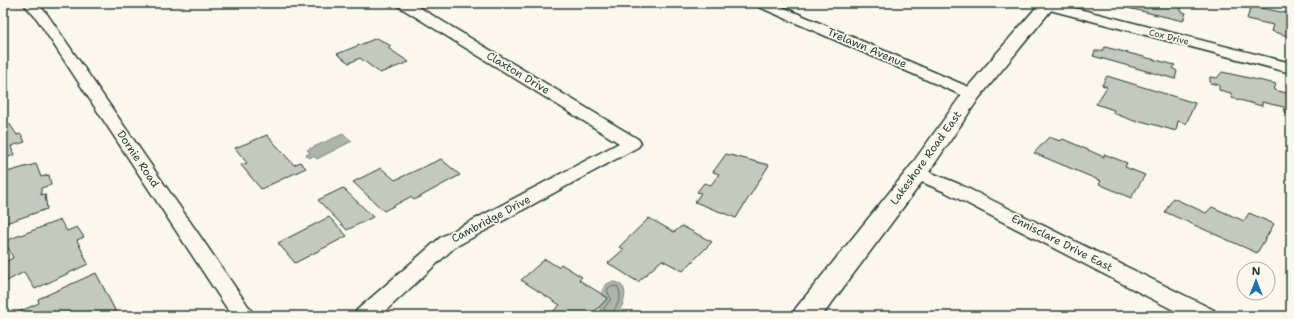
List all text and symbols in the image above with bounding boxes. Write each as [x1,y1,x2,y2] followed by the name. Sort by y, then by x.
[825,24,909,72] street label: Trelawn Avenue
[1148,26,1190,48] street label: Cox Drive
[484,48,552,98] street label: Claxton Drive
[887,108,965,208] street label: Lakeshore Road East
[113,128,163,190] street label: Dornie Road
[449,192,533,246] street label: Cambridge Drive
[1009,211,1116,275] street label: Ennisclare Drive East
[1236,261,1276,301] north arrow
[1252,264,1261,279] text: N

